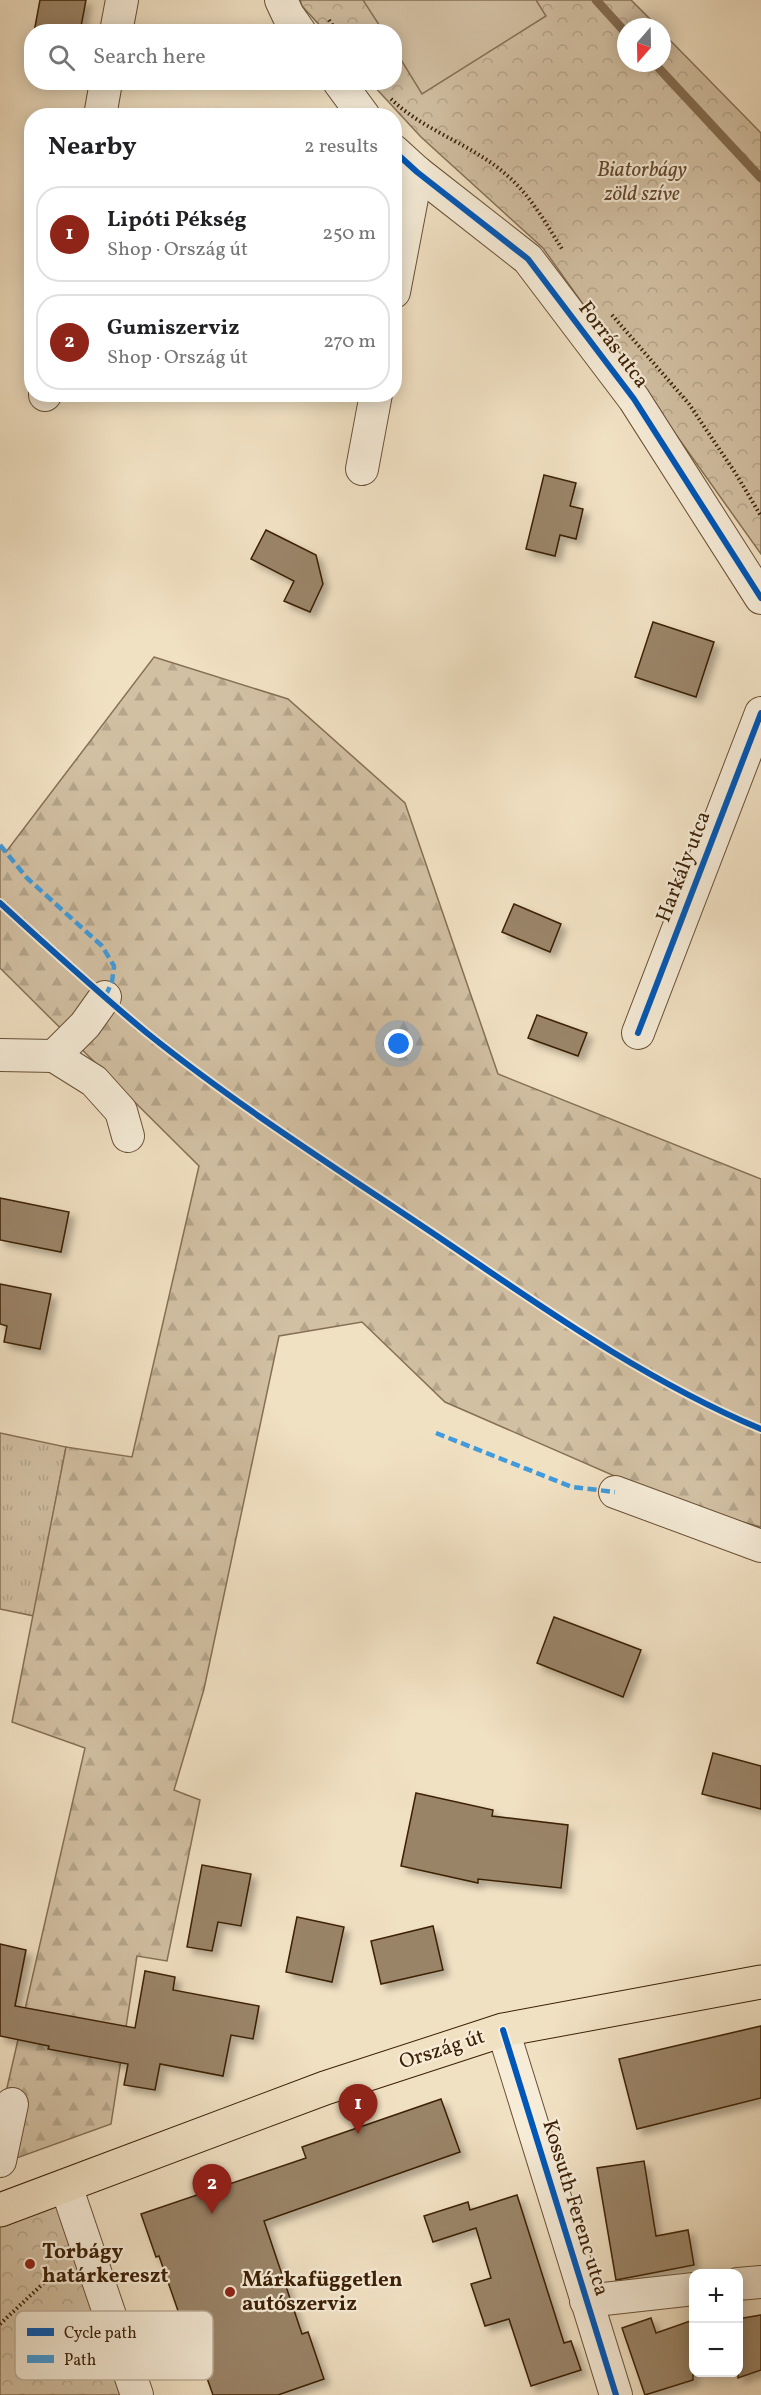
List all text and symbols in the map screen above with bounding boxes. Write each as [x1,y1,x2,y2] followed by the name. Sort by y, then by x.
[617,18,671,72] north arrow
[24,24,402,90] search box
[45,41,78,74] icon: search
[93,42,206,73] text: Search here
[48,129,137,165] text: Nearby
[304,133,378,161] text: 2 results
[597,156,687,209] park label: Biatorbágy zöld szíve
[107,205,247,236] text: Lipóti Pékség
[65,220,74,248] text: 1
[322,220,376,248] text: 250 m
[107,236,248,264] text: Shop · Ország út
[571,296,655,394] street label: Forrás utca
[107,313,240,344] text: Gumiszerviz
[64,328,75,356] text: 2
[323,328,376,356] text: 270 m
[107,344,248,372] text: Shop · Ország út
[649,807,719,927] street label: Harkály utca
[384,1029,413,1058] your location
[396,2023,488,2077] street label: Ország út
[338,2084,378,2134] pin: 1
[534,2116,616,2300] street label: Kossuth Ferenc utca
[192,2164,232,2214] pin: 2
[42,2238,168,2291] place label: Torbágy határkereszt
[23,2257,37,2271] marker: Torbágy határkereszt
[242,2266,403,2319] place label: Márkafüggetlen autószerviz
[689,2269,743,2377] map controls
[689,2269,743,2323] button: +
[223,2285,237,2299] marker: Márkafüggetlen autószerviz
[15,2311,213,2380] legend
[64,2323,137,2345] text: Cycle path
[689,2323,743,2377] button: −
[64,2350,96,2372] text: Path

